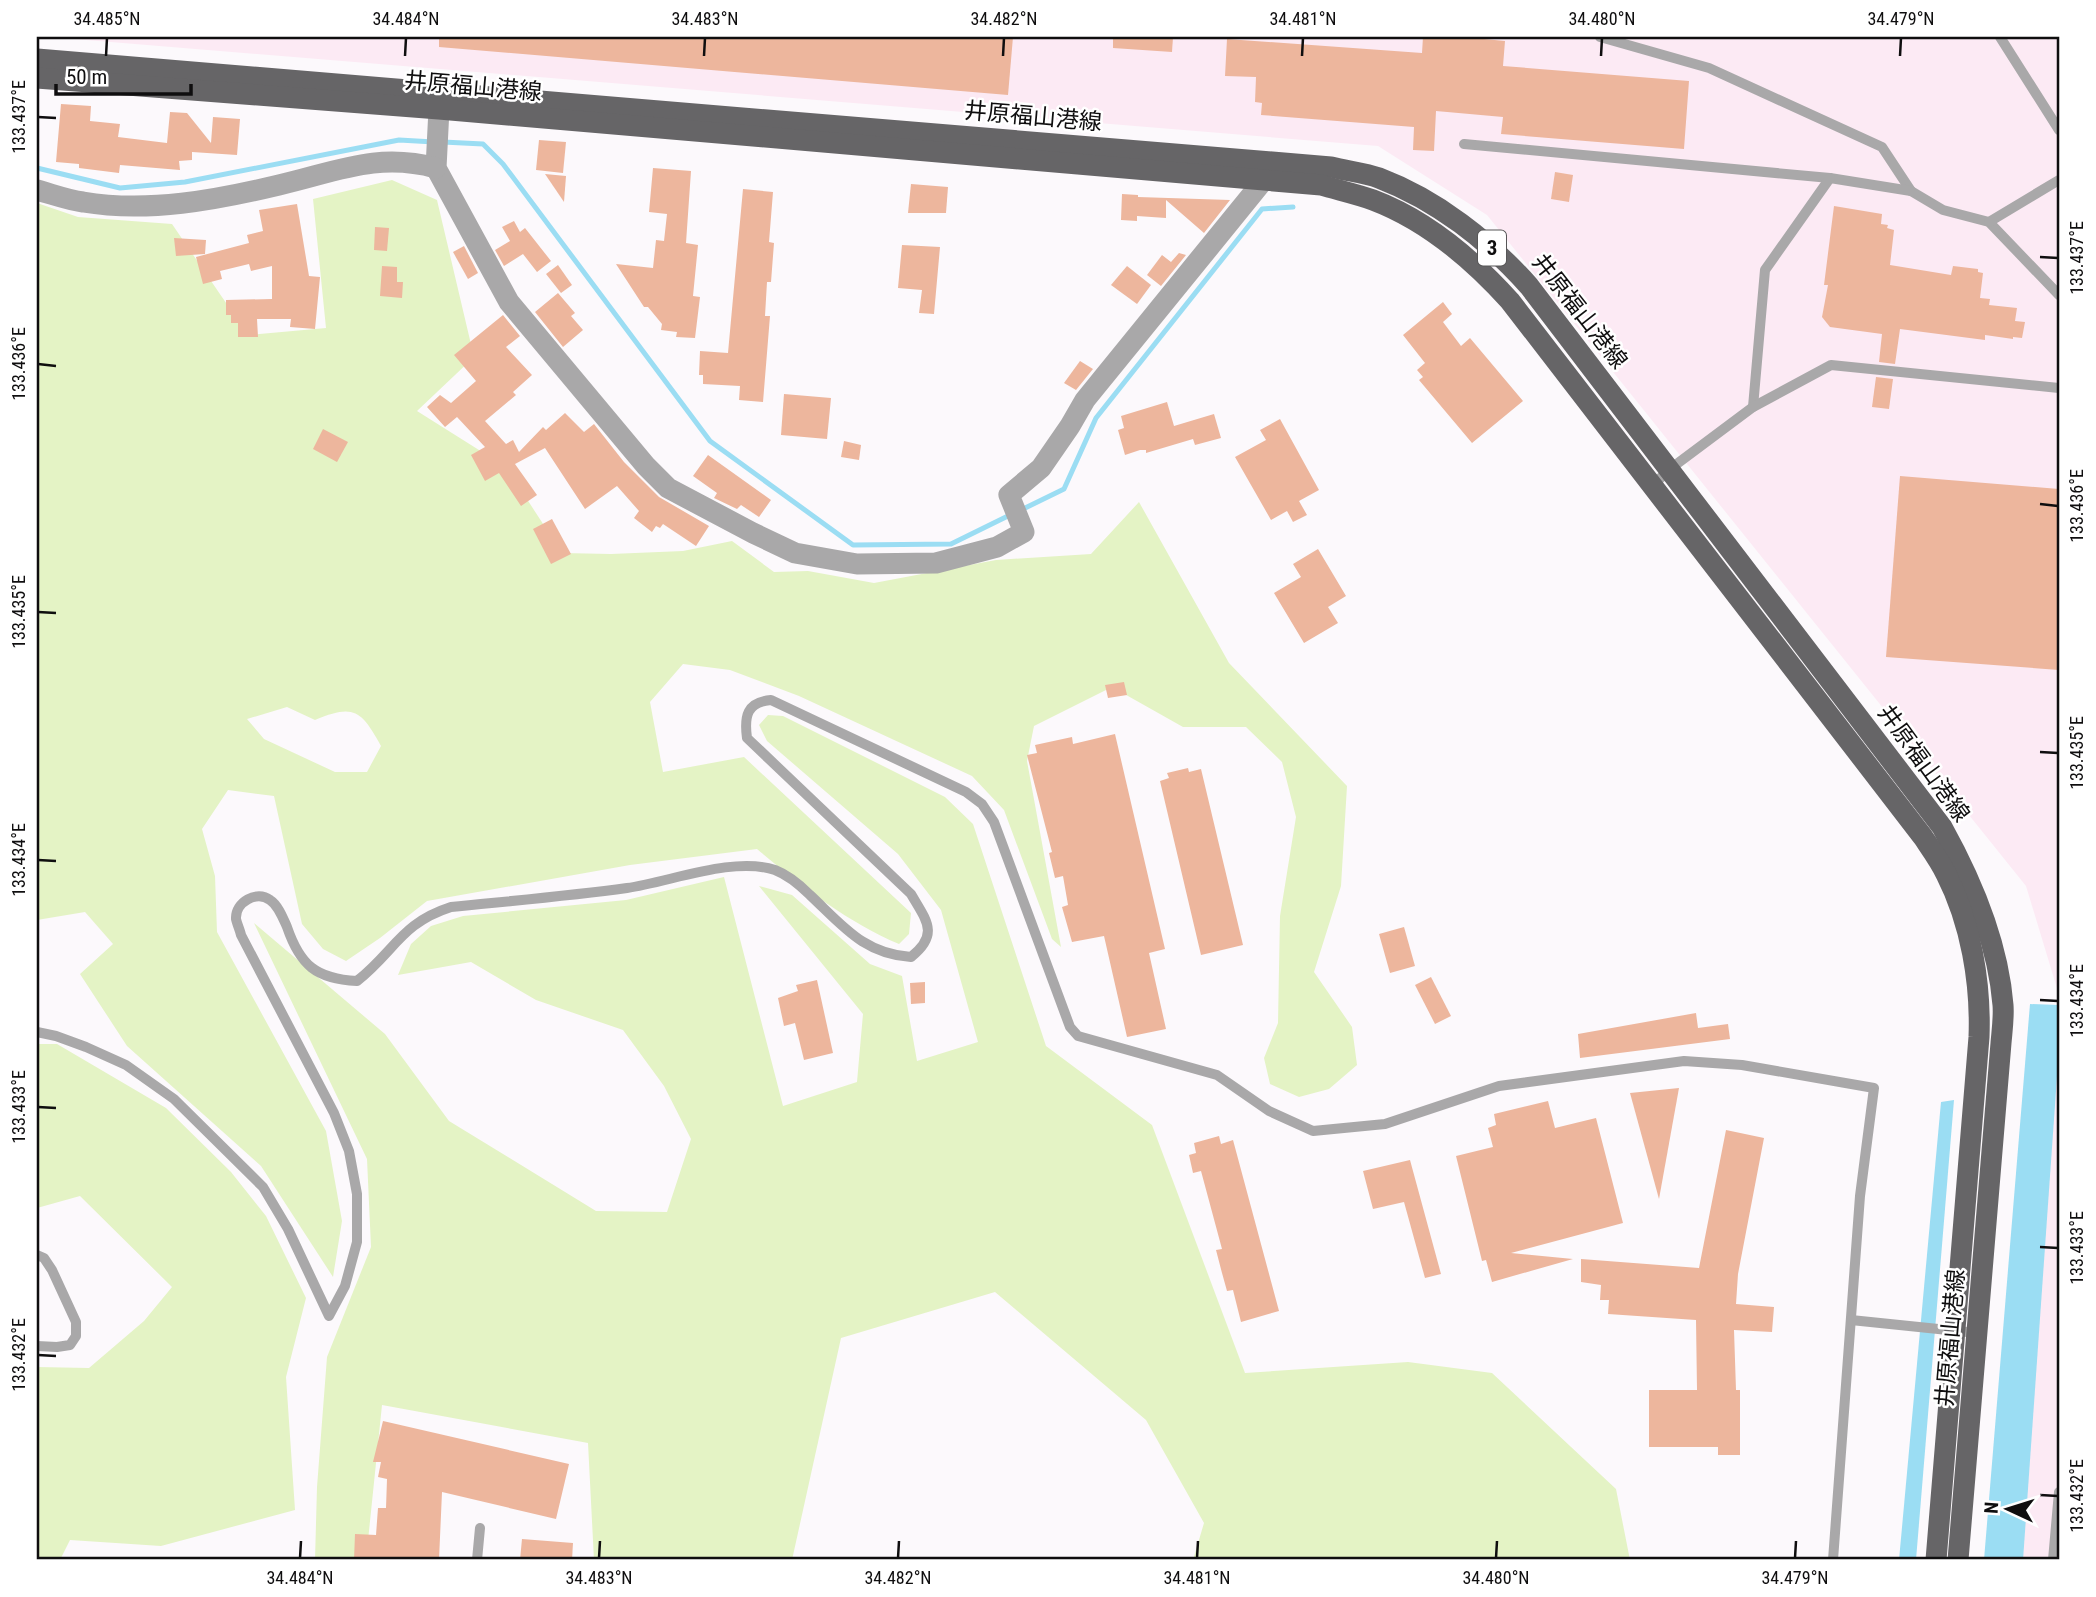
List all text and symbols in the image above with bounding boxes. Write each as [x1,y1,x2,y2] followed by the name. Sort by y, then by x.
[73,8,141,29] text: 34.485°N
[372,8,440,29] text: 34.484°N
[671,8,739,29] text: 34.483°N
[970,8,1038,29] text: 34.482°N
[1269,8,1337,29] text: 34.481°N
[1568,8,1636,29] text: 34.480°N
[1867,8,1935,29] text: 34.479°N
[56,52,191,96] scale bar
[66,65,107,89] text: 50 m
[403,67,543,106] street label: 井原福山港線
[8,80,29,154] text: 133.437°E
[963,97,1103,136] street label: 井原福山港線
[2066,221,2087,295] text: 133.437°E
[1478,230,1506,266] road number: 3
[1526,249,1633,374] street label: 井原福山港線
[8,327,29,401] text: 133.436°E
[2066,469,2087,543] text: 133.436°E
[8,575,29,649] text: 133.435°E
[1872,700,1975,827] street label: 井原福山港線
[2066,716,2087,790] text: 133.435°E
[8,823,29,897] text: 133.434°E
[2066,964,2087,1038] text: 133.434°E
[8,1070,29,1144] text: 133.433°E
[2066,1211,2087,1285] text: 133.433°E
[1931,1268,1970,1408] street label: 井原福山港線
[8,1318,29,1392] text: 133.432°E
[2066,1459,2087,1533] text: 133.432°E
[1974,1474,2044,1544] north arrow
[1980,1501,2003,1514] text: N
[266,1567,334,1588] text: 34.484°N
[565,1567,633,1588] text: 34.483°N
[864,1567,932,1588] text: 34.482°N
[1163,1567,1231,1588] text: 34.481°N
[1462,1567,1530,1588] text: 34.480°N
[1761,1567,1829,1588] text: 34.479°N

